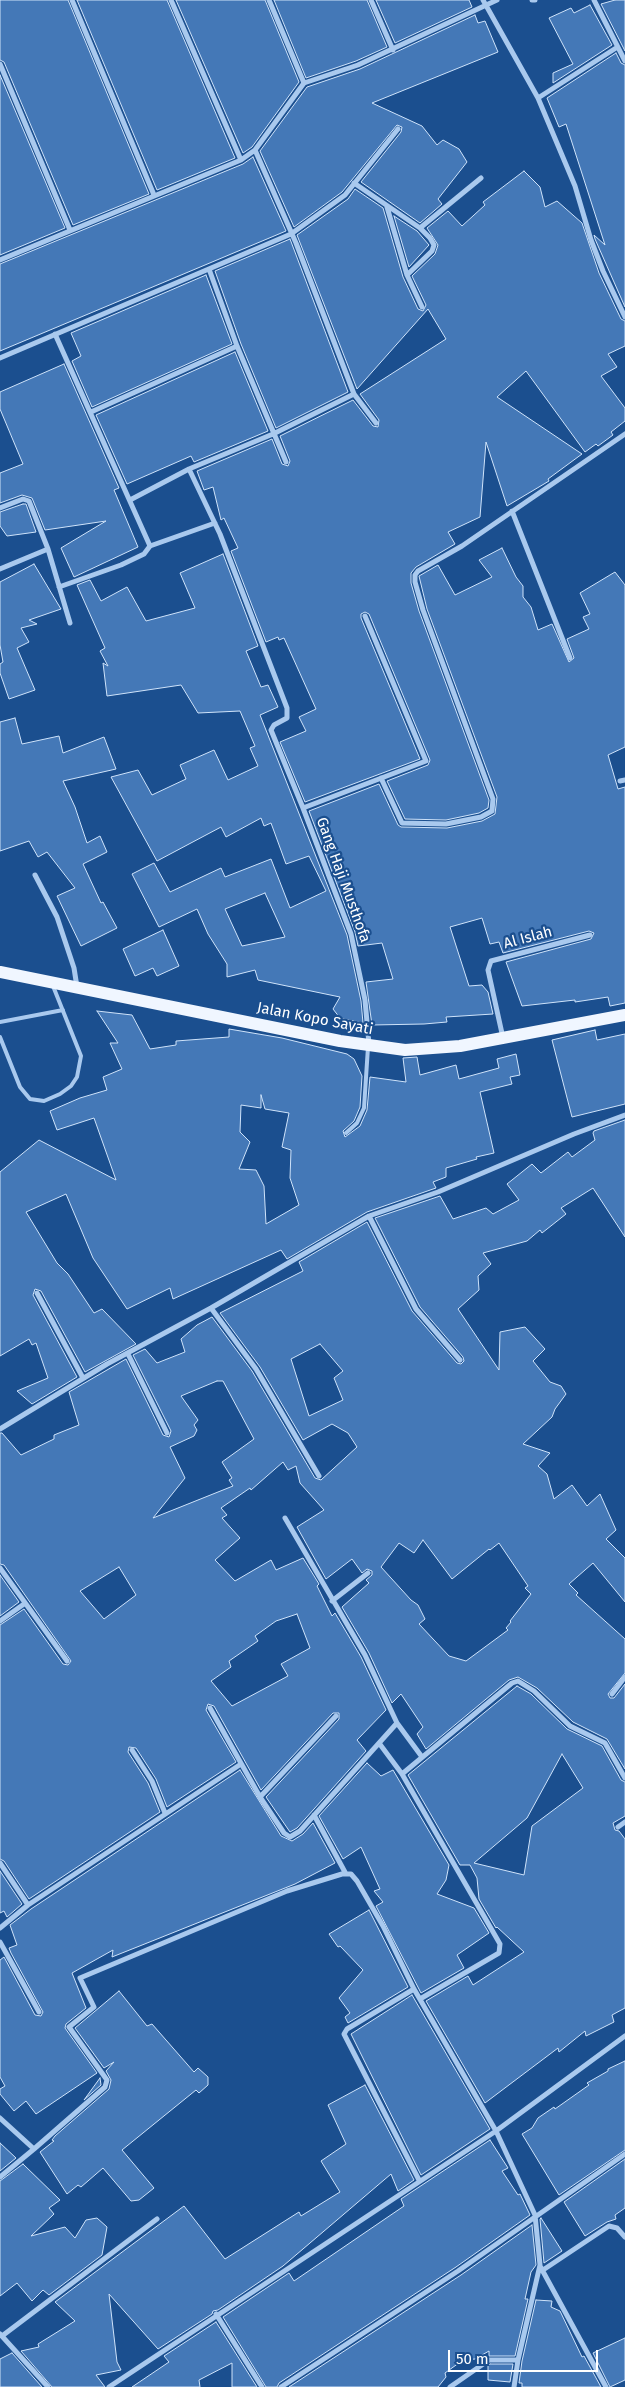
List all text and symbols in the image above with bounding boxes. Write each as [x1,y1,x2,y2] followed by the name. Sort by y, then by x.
[312,815,374,945] street label: Gang Haji Musthofa
[502,923,554,953] street label: Al Islah
[255,999,375,1039] street label: Jalan Kopo Sayati
[450,2340,600,2372] scale bar
[456,2350,489,2368] text: 50 m

